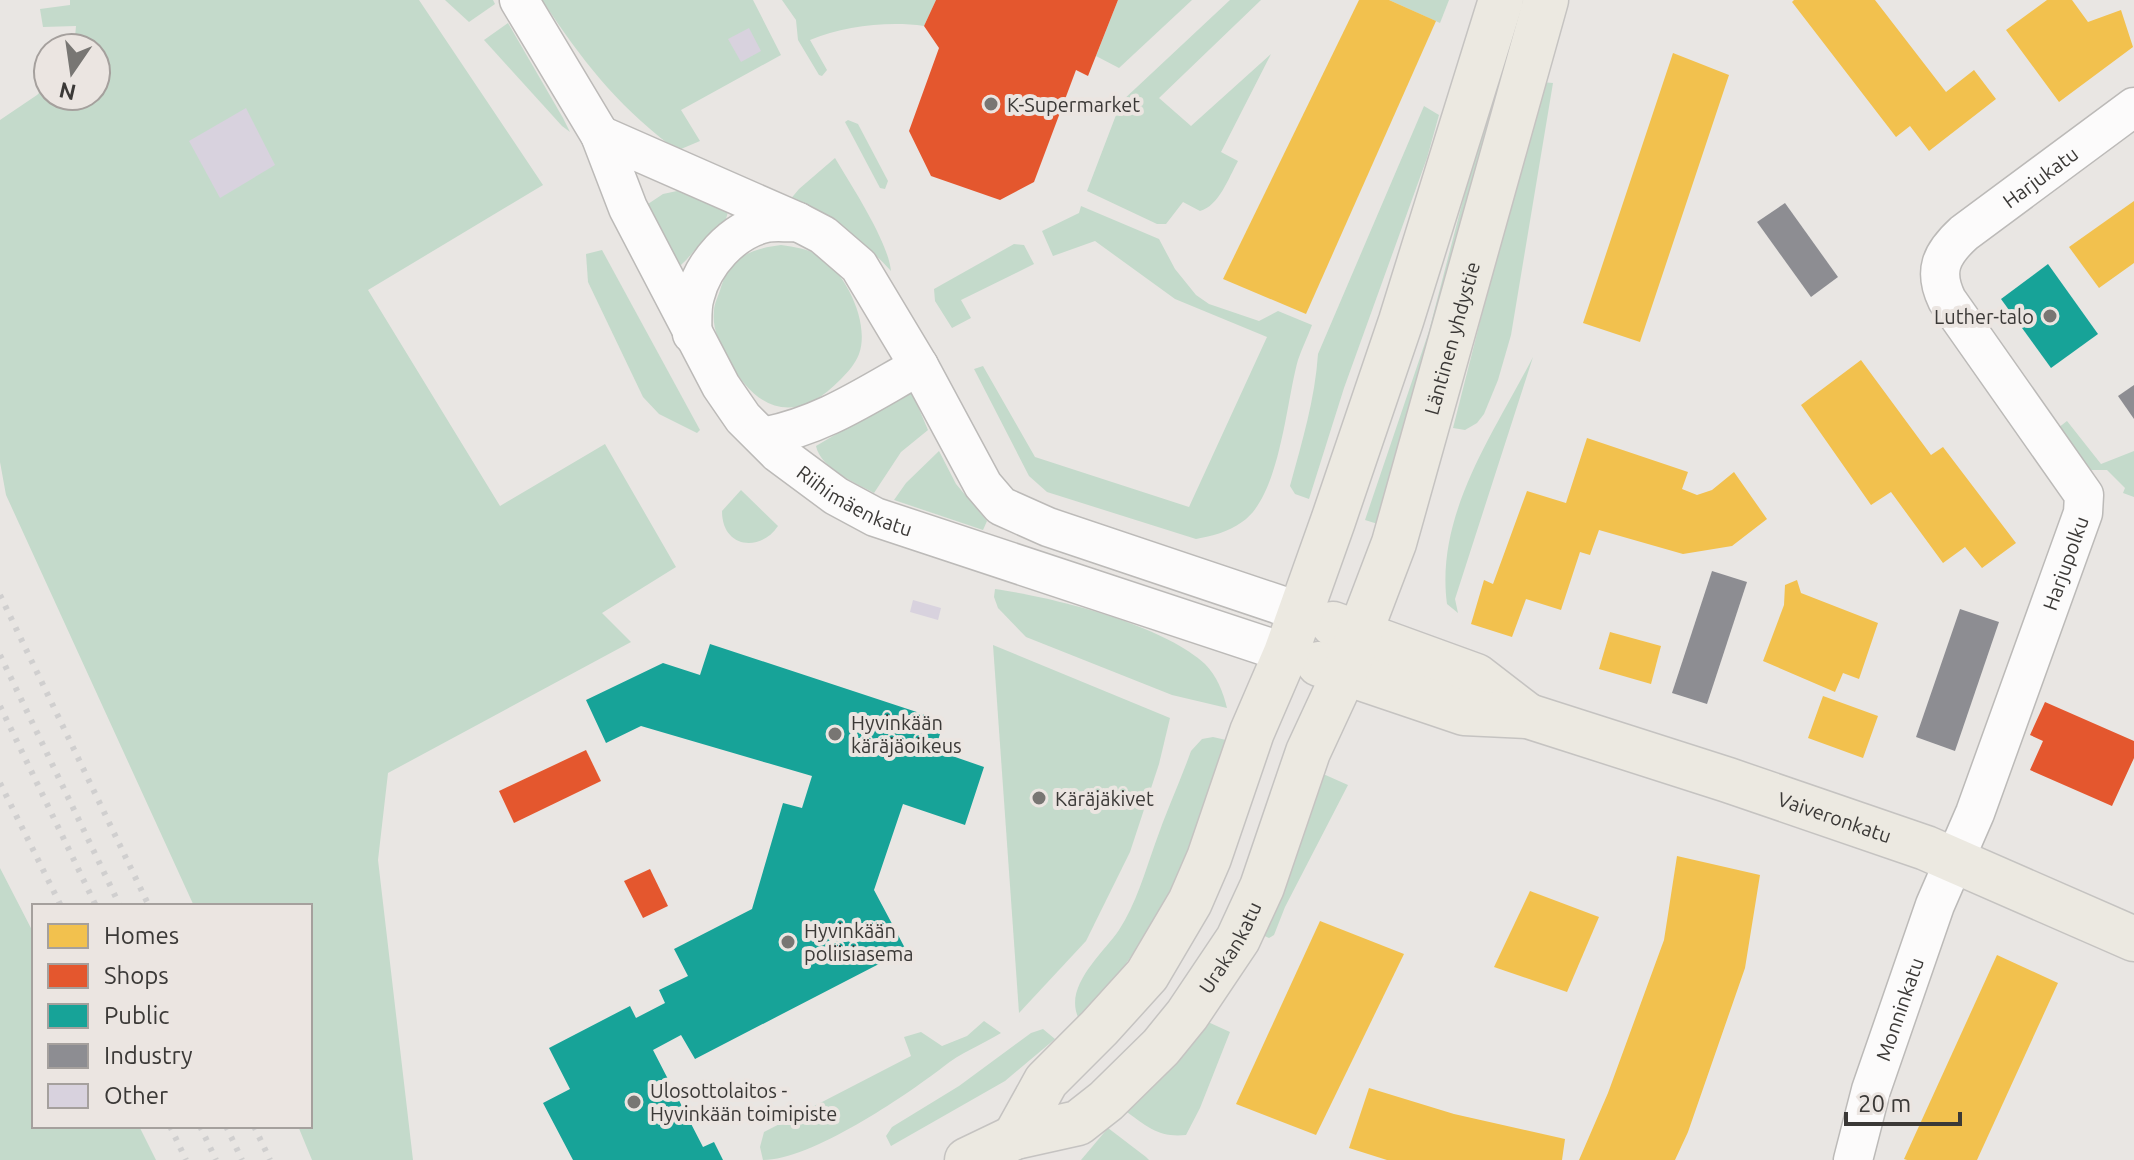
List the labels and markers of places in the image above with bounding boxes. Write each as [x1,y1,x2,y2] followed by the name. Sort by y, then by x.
[1007,93,1140,116] place label: K-Supermarket
[982,95,1000,113] marker: K-Supermarket
[1934,305,2034,328] place label: Luther-talo
[2041,307,2059,325] marker: Luther-talo
[851,711,962,757] place label: Hyvinkään käräjäoikeus
[826,725,844,743] marker: Hyvinkään käräjäoikeus
[1055,787,1154,810] place label: Käräjäkivet
[1030,789,1048,807] marker: Käräjäkivet
[804,919,913,965] place label: Hyvinkään poliisiasema
[779,933,797,951] marker: Hyvinkään poliisiasema
[650,1079,837,1125] place label: Ulosottolaitos - Hyvinkään toimipiste
[625,1093,643,1111] marker: Ulosottolaitos - Hyvinkään toimipiste

